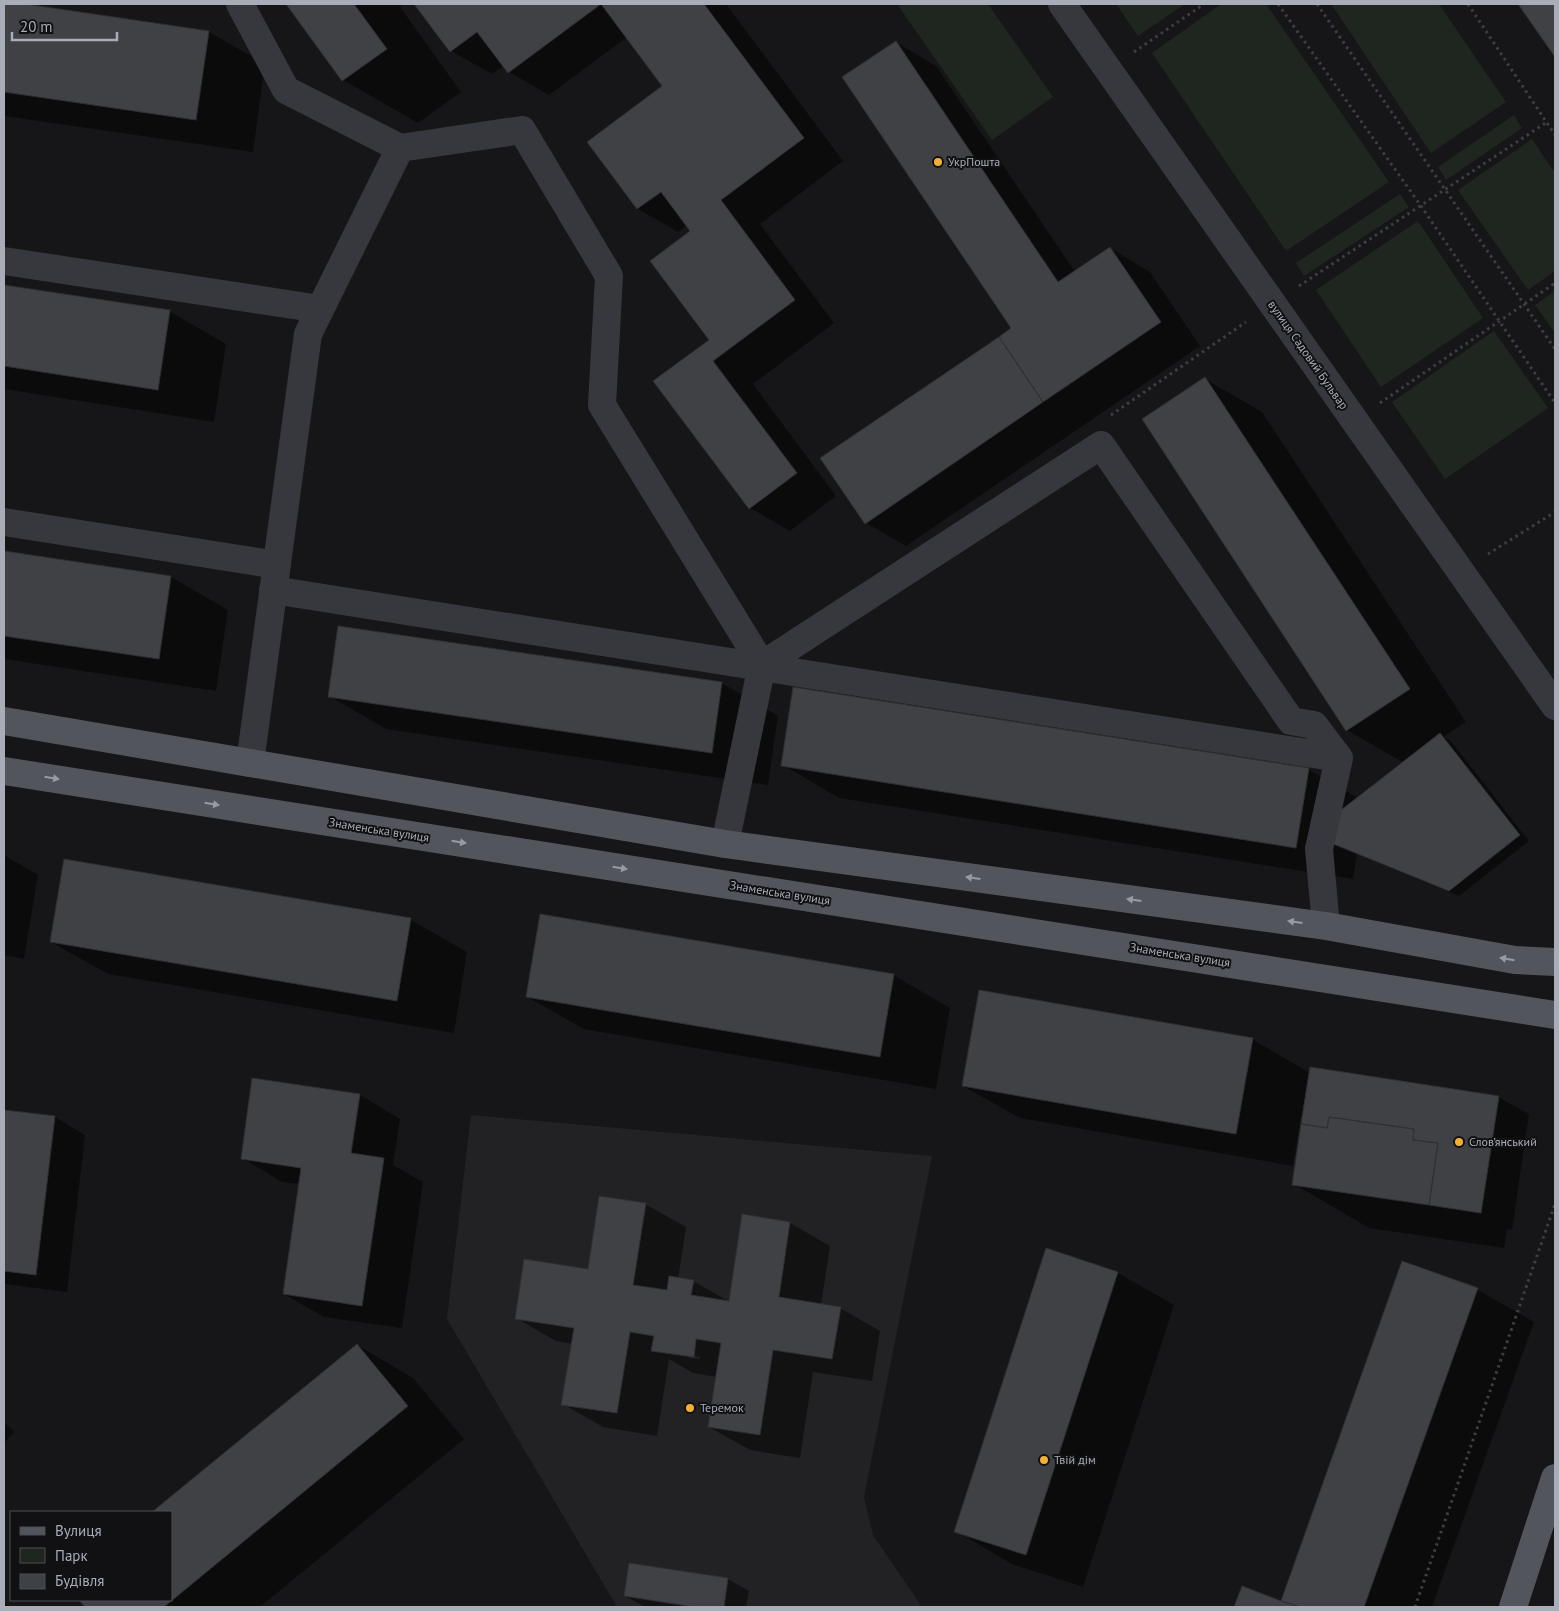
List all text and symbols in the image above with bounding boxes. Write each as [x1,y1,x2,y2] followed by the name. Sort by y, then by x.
[12,10,118,42] scale bar
[20,17,53,36] text: 20 m
[948,154,1000,169] place label: УкрПошта
[932,156,944,168] marker: УкрПошта
[1265,297,1352,412] street label: вулиця Садовий Бульвар
[44,775,60,783] one-way arrow
[205,800,221,808] one-way arrow
[328,814,430,845] street label: Знаменська вулиця
[452,839,468,847] one-way arrow
[612,864,628,872] one-way arrow
[965,874,981,882] one-way arrow
[729,877,831,908] street label: Знаменська вулиця
[1126,896,1142,904] one-way arrow
[1287,918,1303,926] one-way arrow
[1129,939,1231,970] street label: Знаменська вулиця
[1498,954,1514,962] one-way arrow
[1469,1134,1537,1149] place label: Слов’янський
[1453,1136,1465,1148] marker: Слов’янський
[700,1400,744,1415] place label: Теремок
[684,1402,696,1414] marker: Теремок
[1054,1452,1096,1467] place label: Твій дім
[1038,1454,1050,1466] marker: Твій дім
[10,1511,172,1601] legend
[55,1521,102,1540] text: Вулиця
[55,1546,88,1565] text: Парк
[55,1571,104,1590] text: Будівля

